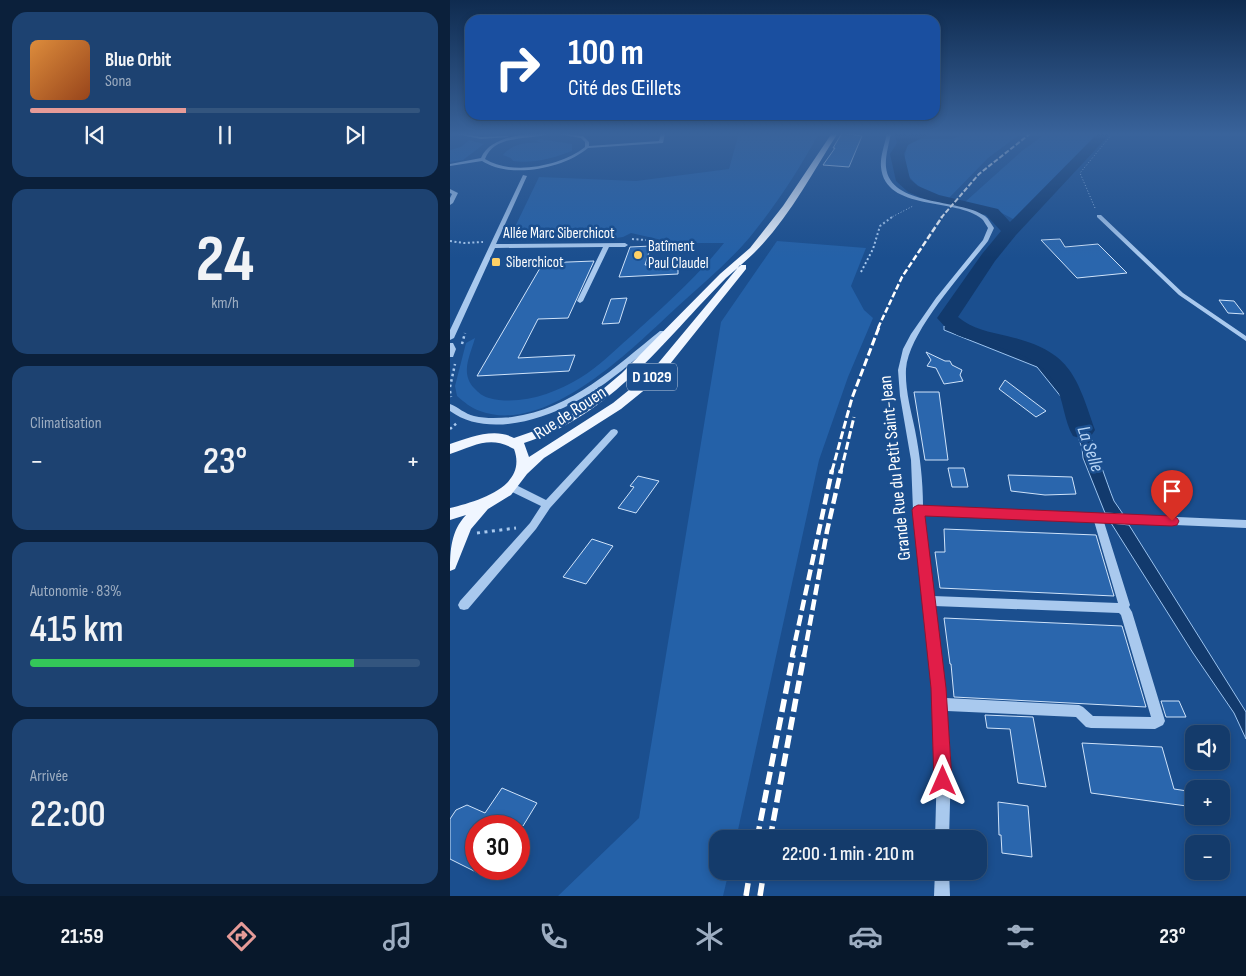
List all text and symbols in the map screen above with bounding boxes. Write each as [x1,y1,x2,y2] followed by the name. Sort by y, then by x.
[568,32,644,75] text: 100 m
[485,35,550,100] icon: right
[105,49,171,72] text: Blue Orbit
[105,72,132,91] text: Sona
[568,75,681,102] text: Cité des Œillets
[81,121,109,149] icon: previous
[211,121,239,149] icon: pause
[341,121,369,149] icon: next
[196,222,254,300] text: 24
[502,224,615,243] street label: Allée Marc Siberchicot
[648,237,709,273] place label: Batîment Paul Claudel
[632,249,644,261] marker: Batîment Paul Claudel
[506,253,564,272] place label: Siberchicot
[490,256,502,268] marker: Siberchicot
[211,294,239,313] text: km/h
[627,364,677,391] road number: D 1029
[875,375,915,561] street label: Grande Rue du Petit Saint-Jean
[530,382,610,444] street label: Rue de Rouen
[30,414,102,433] text: Climatisation
[1071,423,1109,476] water label: La Selle
[203,439,247,484] text: 23°
[30,445,44,478] text: −
[406,445,420,478] text: +
[1151,470,1193,521] pin
[1158,477,1186,505] icon: arrive
[30,582,122,601] text: Autonomie · 83%
[30,607,124,652] text: 415 km
[1185,725,1230,880] map controls
[1185,725,1230,770] button: sound
[916,754,968,806] position arrow
[30,767,68,786] text: Arrivée
[1185,780,1230,825] button: +
[30,792,106,837] text: 22:00
[465,815,530,880] speed limit sign: 30
[1185,835,1230,880] button: −
[782,843,914,866] text: 22:00 · 1 min · 210 m
[224,919,259,954] icon: directions
[380,919,415,954] icon: music
[536,919,571,954] icon: phone
[692,919,727,954] icon: climate
[848,919,883,954] icon: car
[1003,919,1038,954] icon: filters
[60,923,104,950] text: 21:59
[1159,923,1186,950] text: 23°

